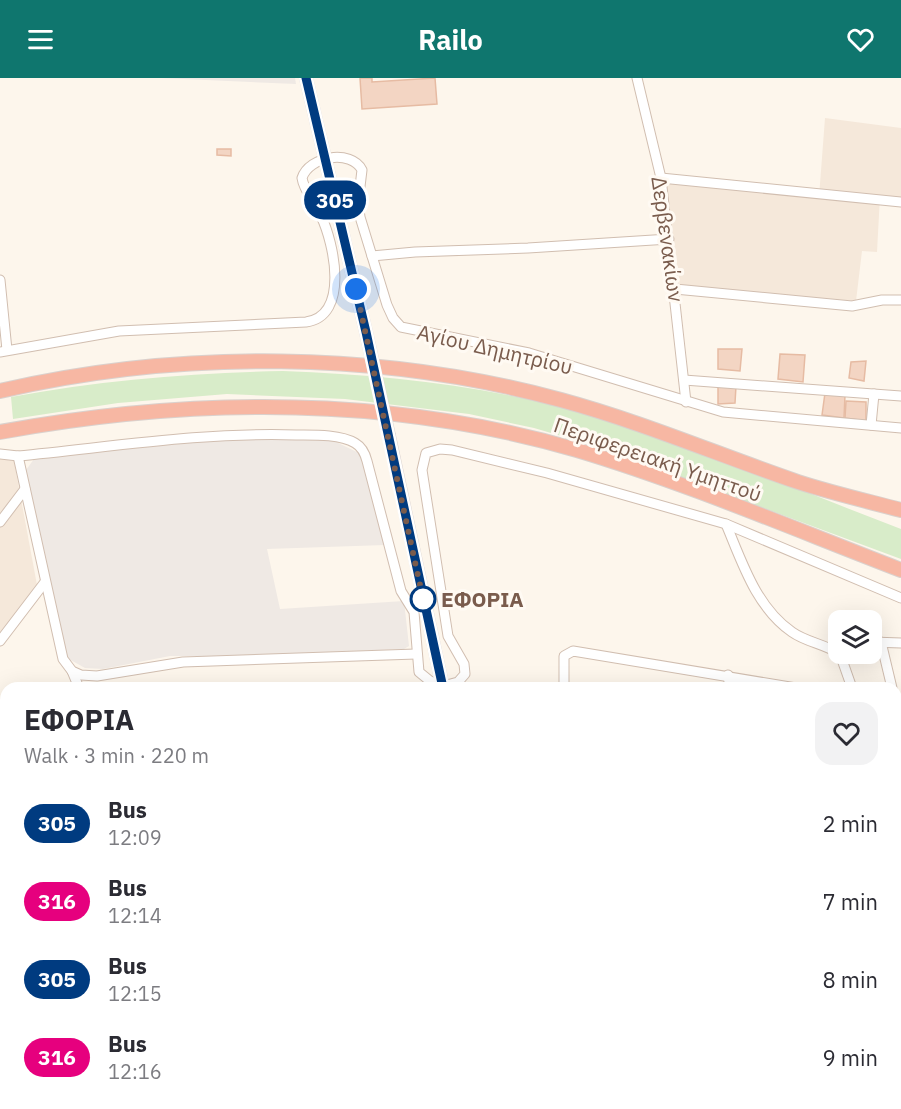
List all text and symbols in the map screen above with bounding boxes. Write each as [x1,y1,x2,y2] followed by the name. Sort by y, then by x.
[418,22,483,57] text: Railo
[24,23,57,56] icon: menu
[844,23,877,56] icon: heart
[645,174,691,304] street label: Δερβενακίων
[300,180,370,220] line badge: 305
[316,186,354,214] text: 305
[341,274,371,304] your location
[414,317,576,381] street label: Αγίου Δημητρίου
[550,410,766,508] street label: Περιφερειακή Υμηττού
[441,585,524,613] place label: ΕΦΟΡΙΑ
[410,586,436,612] marker: ΕΦΟΡΙΑ
[828,610,882,664] map controls
[828,610,882,664] button: layers
[24,701,134,738] text: ΕΦΟΡΙΑ
[815,702,878,765] button: heart
[24,742,209,769] text: Walk · 3 min · 220 m
[108,795,147,824] text: Bus
[38,809,76,837] text: 305
[822,809,878,838] text: 2 min
[108,824,162,851] text: 12:09
[108,873,147,902] text: Bus
[38,887,76,915] text: 316
[822,887,878,916] text: 7 min
[108,902,162,929] text: 12:14
[108,951,147,980] text: Bus
[38,965,76,993] text: 305
[822,965,878,994] text: 8 min
[108,980,162,1007] text: 12:15
[108,1029,147,1058] text: Bus
[38,1043,76,1071] text: 316
[822,1043,878,1072] text: 9 min
[108,1058,162,1085] text: 12:16

